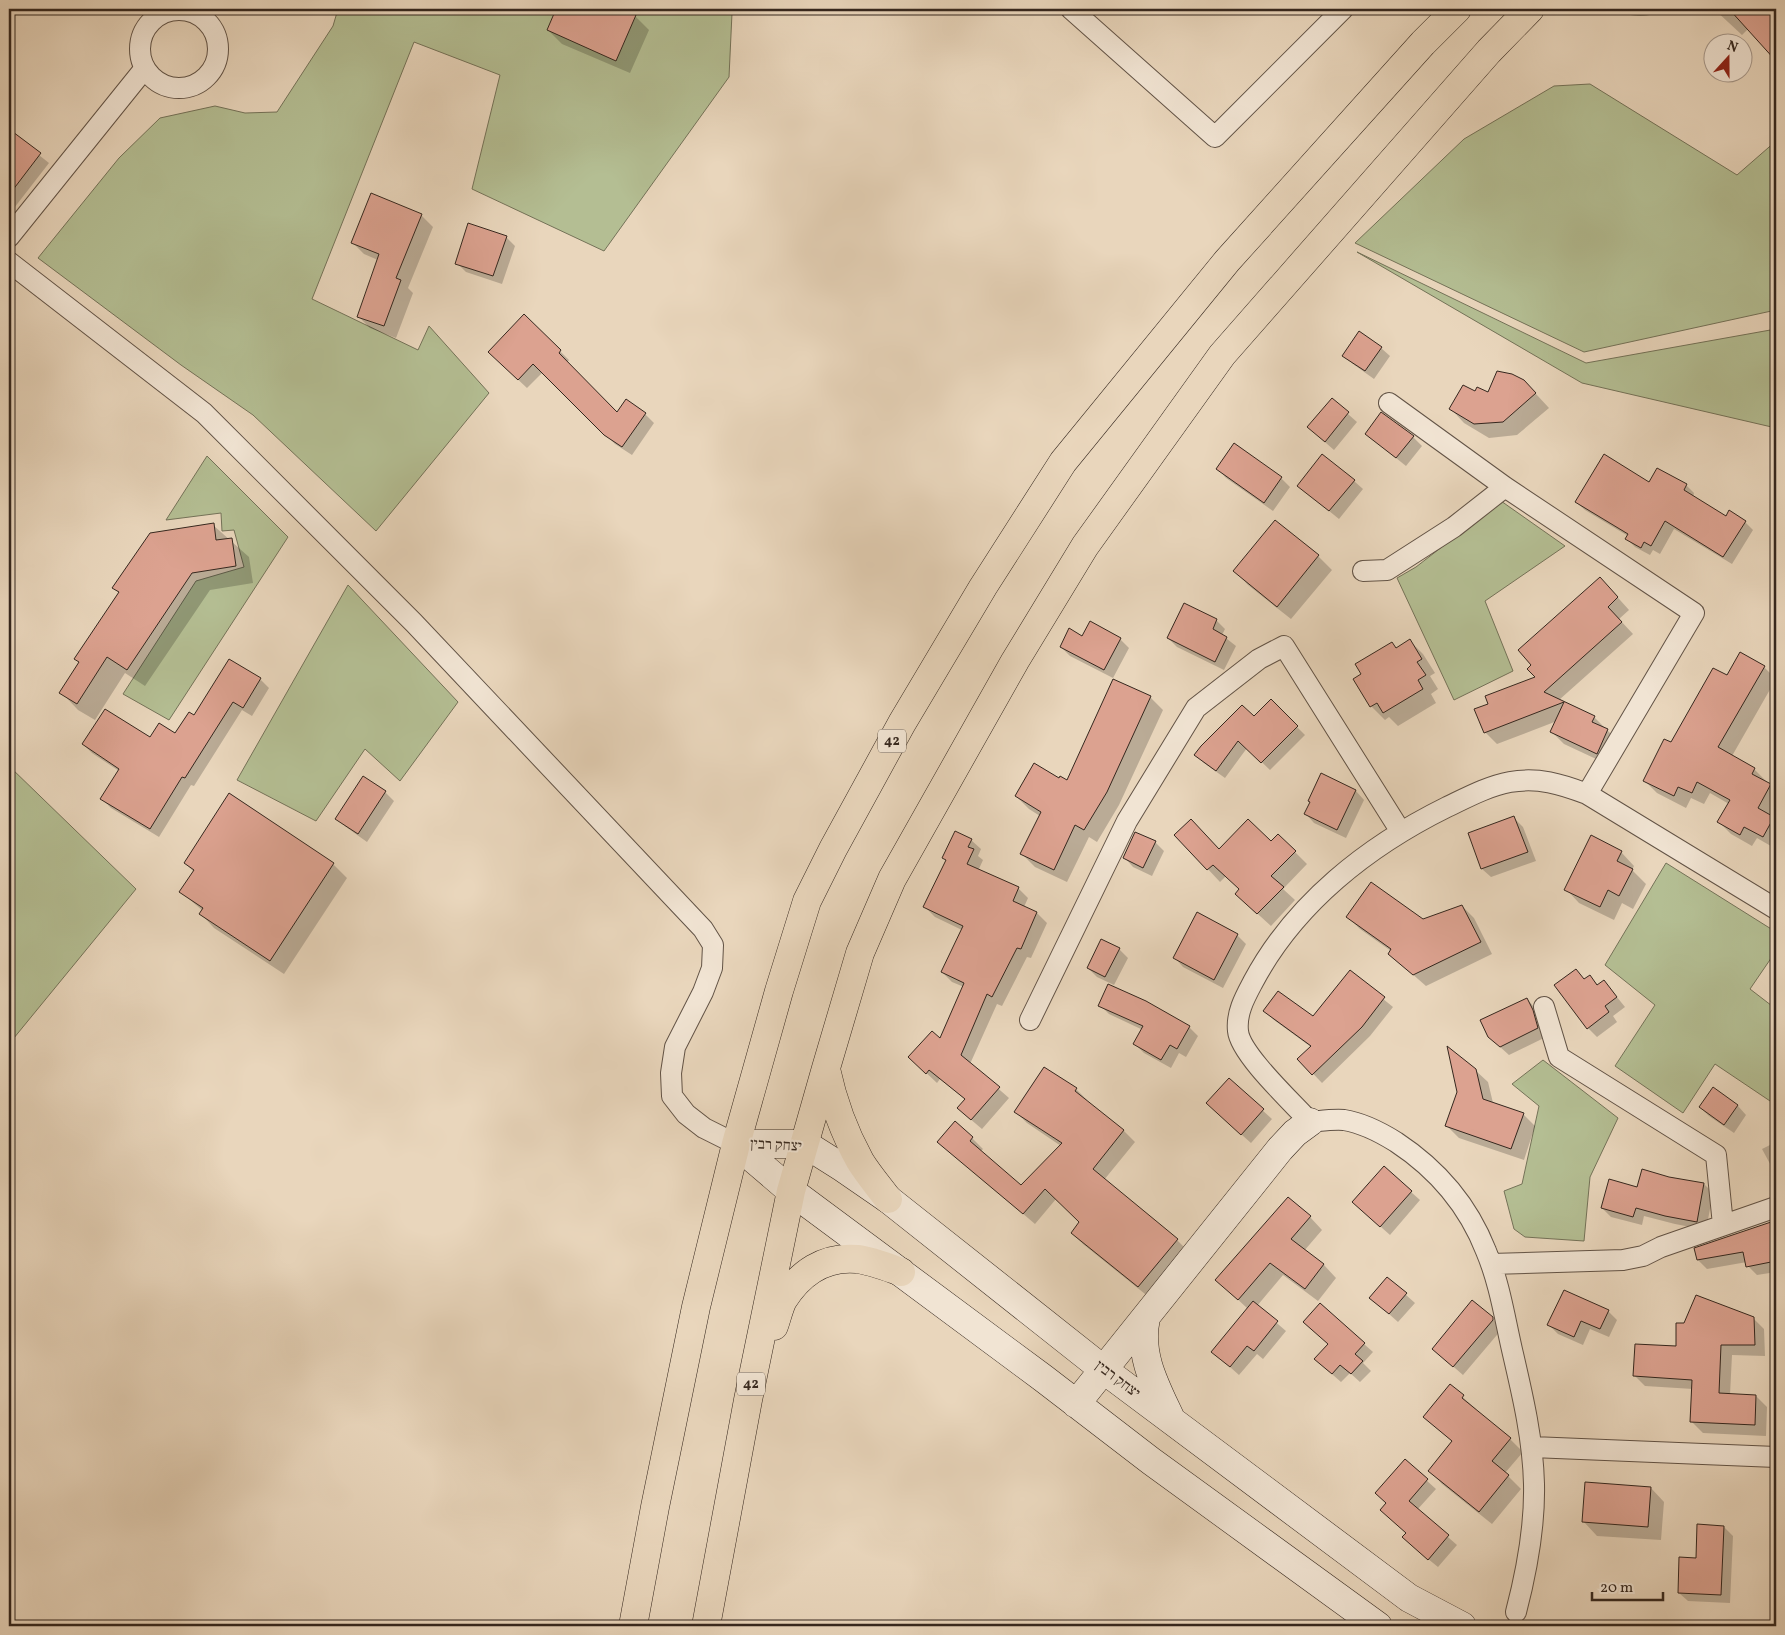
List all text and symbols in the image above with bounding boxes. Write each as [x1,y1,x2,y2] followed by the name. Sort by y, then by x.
[1702,32,1752,82] north arrow
[1724,37,1740,58] text: N
[878,729,906,752] road number: 42
[750,1134,802,1158] street label: יצחק רבין
[1090,1356,1144,1404] street label: יצחק רבין
[737,1372,765,1396] road number: 42
[1592,1570,1664,1602] scale bar
[1600,1578,1633,1599] text: 20 m

